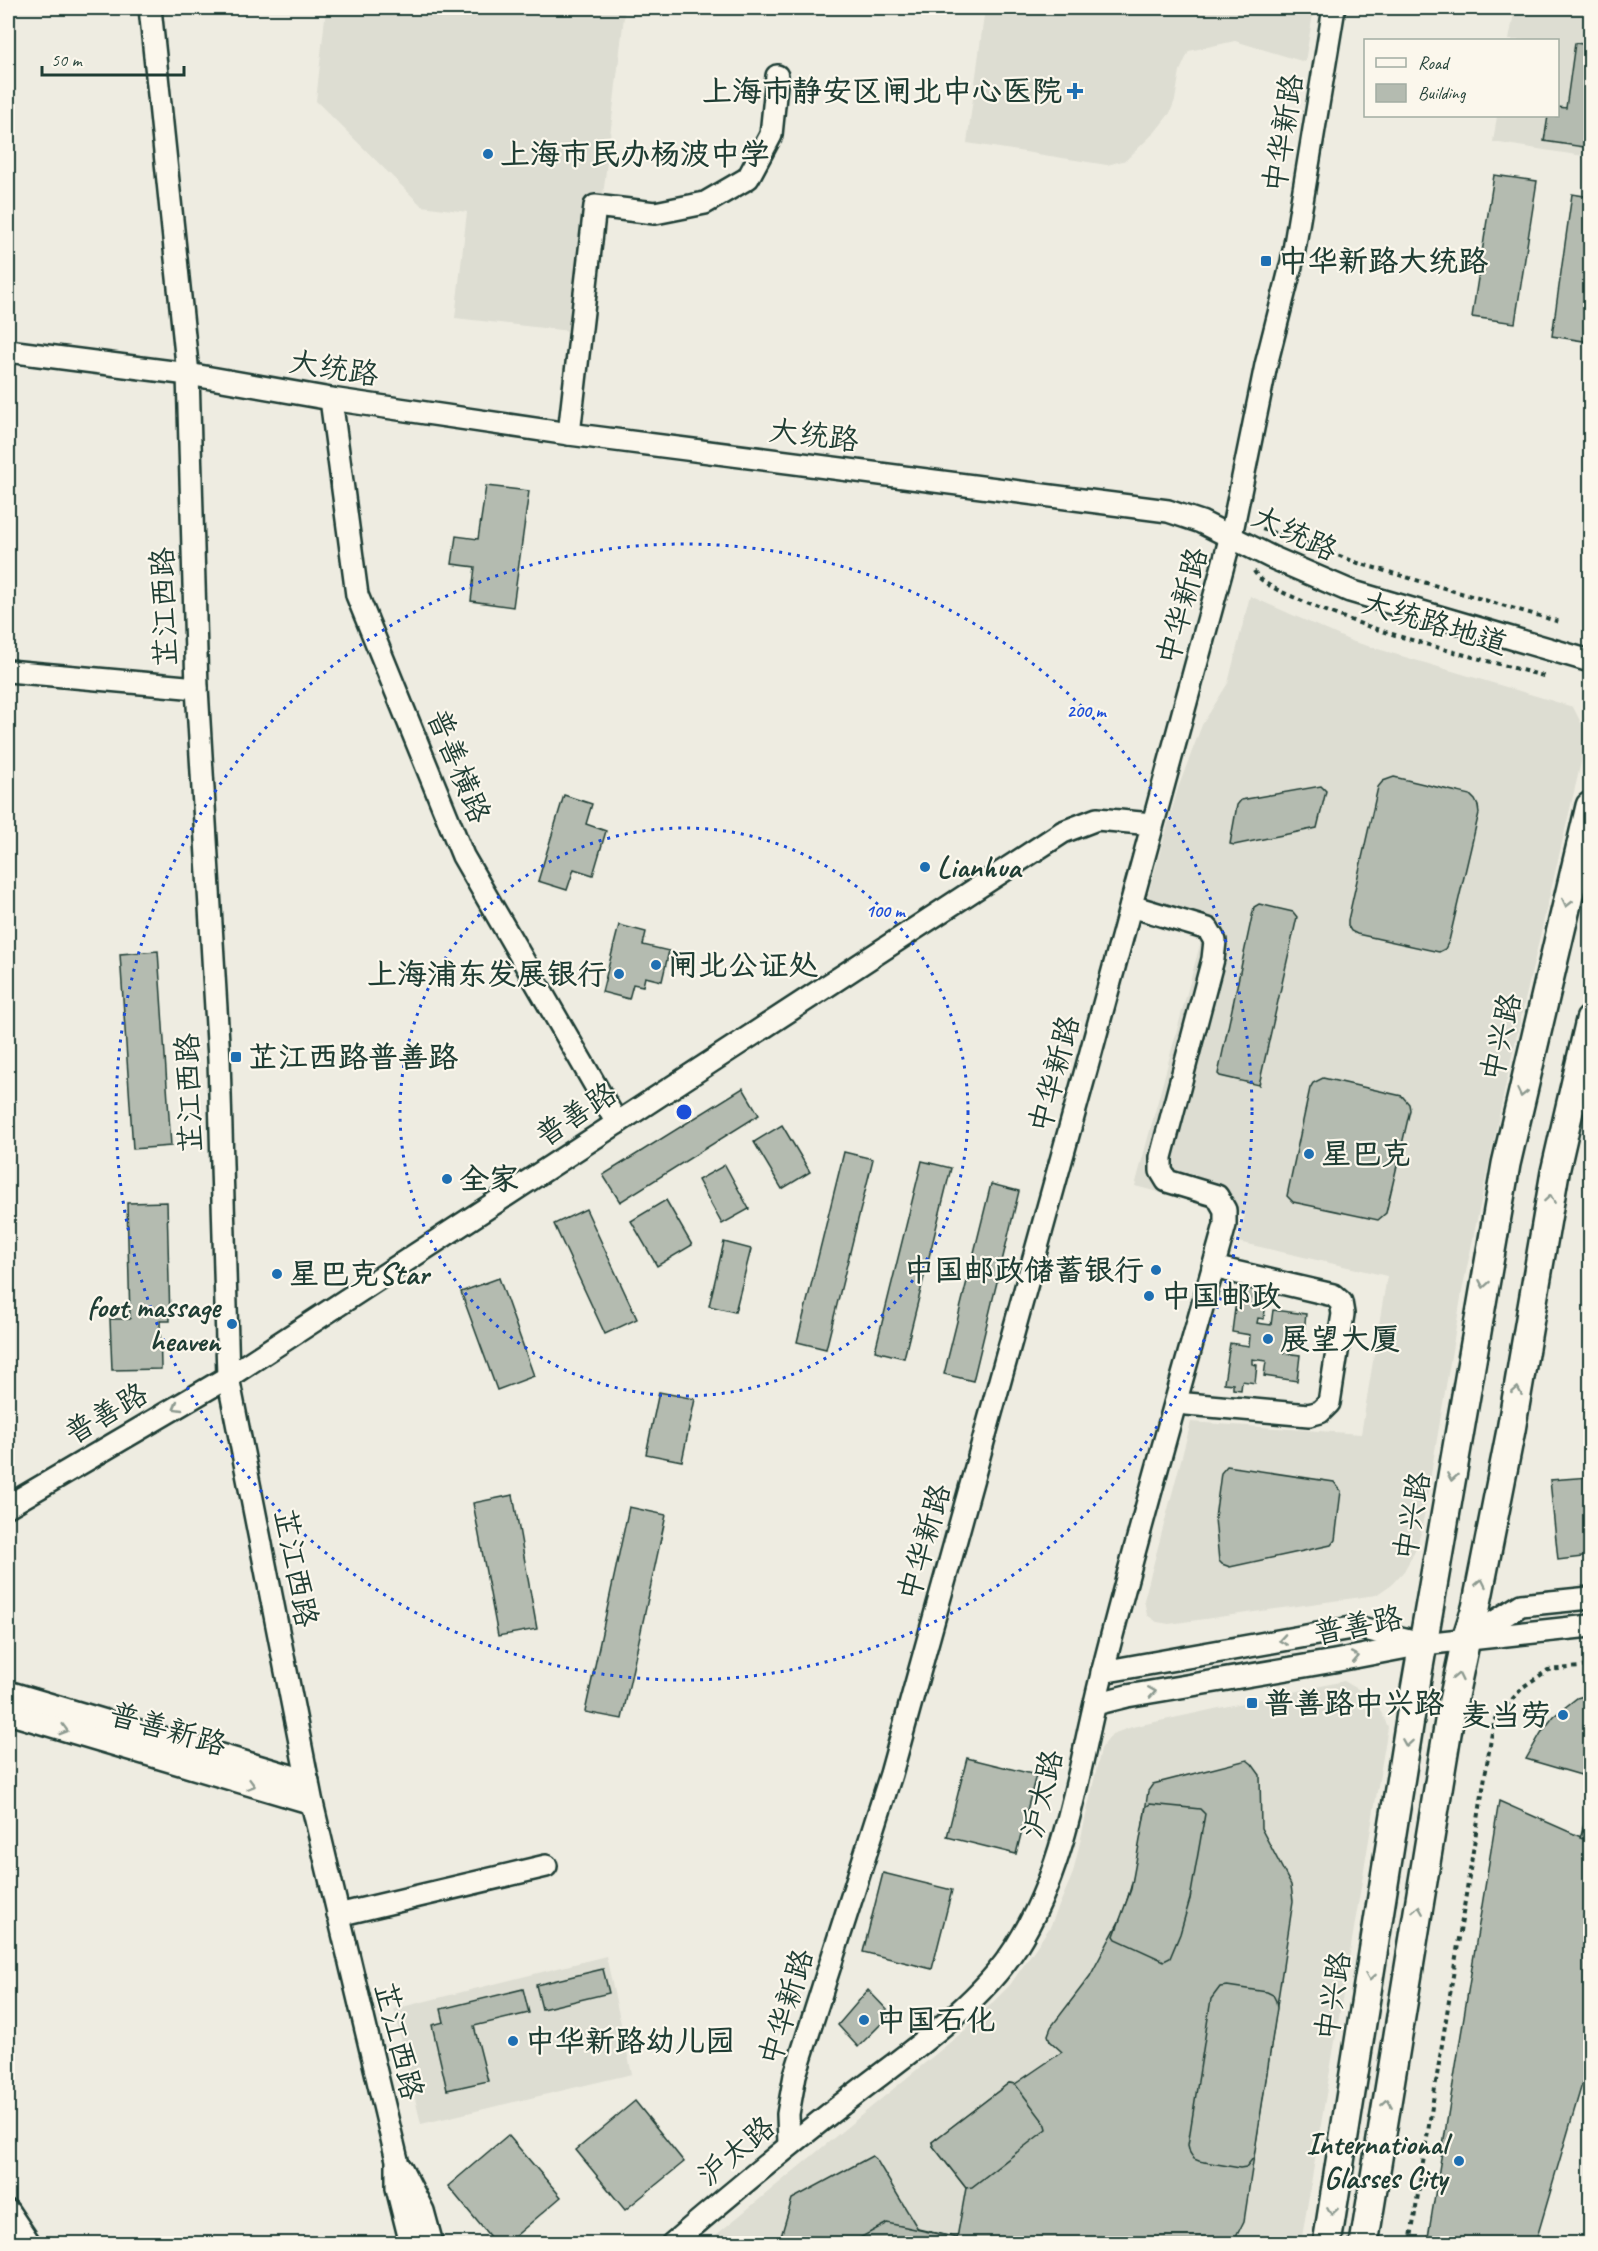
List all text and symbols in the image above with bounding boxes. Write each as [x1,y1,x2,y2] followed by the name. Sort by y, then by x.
[42,39,184,77] scale bar
[1364,39,1559,117] legend
[51,49,84,71] text: 50 m
[1418,52,1451,74] text: Road
[1255,71,1311,195] street label: 中华新路
[702,72,1062,110] place label: 上海市静安区闸北中心医院
[1066,82,1084,100] marker: 上海市静安区闸北中心医院
[1418,82,1467,104] text: Building
[500,135,770,173] place label: 上海市民办杨波中学
[481,147,495,161] marker: 上海市民办杨波中学
[1278,242,1488,280] place label: 中华新路大统路
[1259,254,1273,268] marker: 中华新路大统路
[287,342,381,394] street label: 大统路
[767,411,861,459] street label: 大统路
[1246,497,1344,569] street label: 大统路
[1148,543,1216,669] street label: 中华新路
[143,546,185,668] street label: 芷江西路
[1358,583,1512,663] street label: 大统路地道
[1067,700,1107,722] text: 200 m
[419,703,499,829] street label: 普善横路
[937,848,1023,886] place label: Lianhua
[918,860,932,874] marker: Lianhua
[1562,898,1575,908] one-way arrow
[866,900,906,922] text: 100 m
[668,946,818,984] place label: 闸北公证处
[367,955,607,993] place label: 上海浦东发展银行
[649,958,663,972] marker: 闸北公证处
[612,967,626,981] marker: 上海浦东发展银行
[1472,989,1530,1085] street label: 中兴路
[1020,1011,1088,1137] street label: 中华新路
[168,1032,210,1154] street label: 芷江西路
[248,1038,458,1076] place label: 芷江西路普善路
[229,1050,243,1064] marker: 芷江西路普善路
[528,1074,624,1154] street label: 普善路
[1516,1088,1529,1098] one-way arrow
[674,1102,694,1122] centre of rings
[1321,1135,1411,1173] place label: 星巴克
[1302,1147,1316,1161] marker: 星巴克
[459,1160,519,1198] place label: 全家
[440,1172,454,1186] marker: 全家
[1544,1194,1556,1204] one-way arrow
[904,1251,1144,1289] place label: 中国邮政储蓄银行
[289,1255,432,1293] place label: 星巴克Star
[1149,1263,1163,1277] marker: 中国邮政储蓄银行
[270,1267,284,1281] marker: 星巴克Star
[1161,1277,1281,1315] place label: 中国邮政
[1478,1279,1491,1289] one-way arrow
[87,1288,222,1360] place label: foot massage heaven
[1142,1289,1156,1303] marker: 中国邮政
[225,1317,239,1331] marker: foot massage heaven
[1280,1320,1400,1358] place label: 展望大厦
[1261,1332,1275,1346] marker: 展望大厦
[58,1374,154,1452] street label: 普善路
[1511,1387,1523,1396] one-way arrow
[173,1400,183,1411] one-way arrow
[1385,1468,1439,1564] street label: 中兴路
[1447,1472,1459,1481] one-way arrow
[889,1479,959,1605] street label: 中华新路
[266,1505,326,1631] street label: 芷江西路
[1474,1578,1487,1588] one-way arrow
[1310,1598,1406,1652] street label: 普善路
[1279,1633,1289,1646] one-way arrow
[1350,1651,1360,1664] one-way arrow
[1451,1672,1464,1682] one-way arrow
[1264,1684,1444,1722] place label: 普善路中兴路
[1147,1686,1156,1698] one-way arrow
[105,1694,231,1764] street label: 普善新路
[1245,1696,1259,1710] marker: 普善路中兴路
[1461,1696,1551,1734] place label: 麦当劳
[1556,1708,1570,1722] marker: 麦当劳
[59,1722,69,1735] one-way arrow
[1401,1738,1413,1747] one-way arrow
[1013,1746,1071,1842] street label: 沪太路
[246,1777,256,1790] one-way arrow
[1412,1906,1424,1915] one-way arrow
[750,1944,822,2070] street label: 中华新路
[1307,1949,1359,2043] street label: 中兴路
[1364,1971,1377,1981] one-way arrow
[366,1978,432,2104] street label: 芷江西路
[876,2001,996,2039] place label: 中国石化
[857,2013,871,2027] marker: 中国石化
[525,2022,735,2060] place label: 中华新路幼儿园
[506,2034,520,2048] marker: 中华新路幼儿园
[1381,2098,1393,2108] one-way arrow
[689,2108,783,2194] street label: 沪太路
[1306,2125,1453,2197] place label: International Glasses City
[1452,2154,1466,2168] marker: International Glasses City
[1326,2205,1339,2215] one-way arrow

